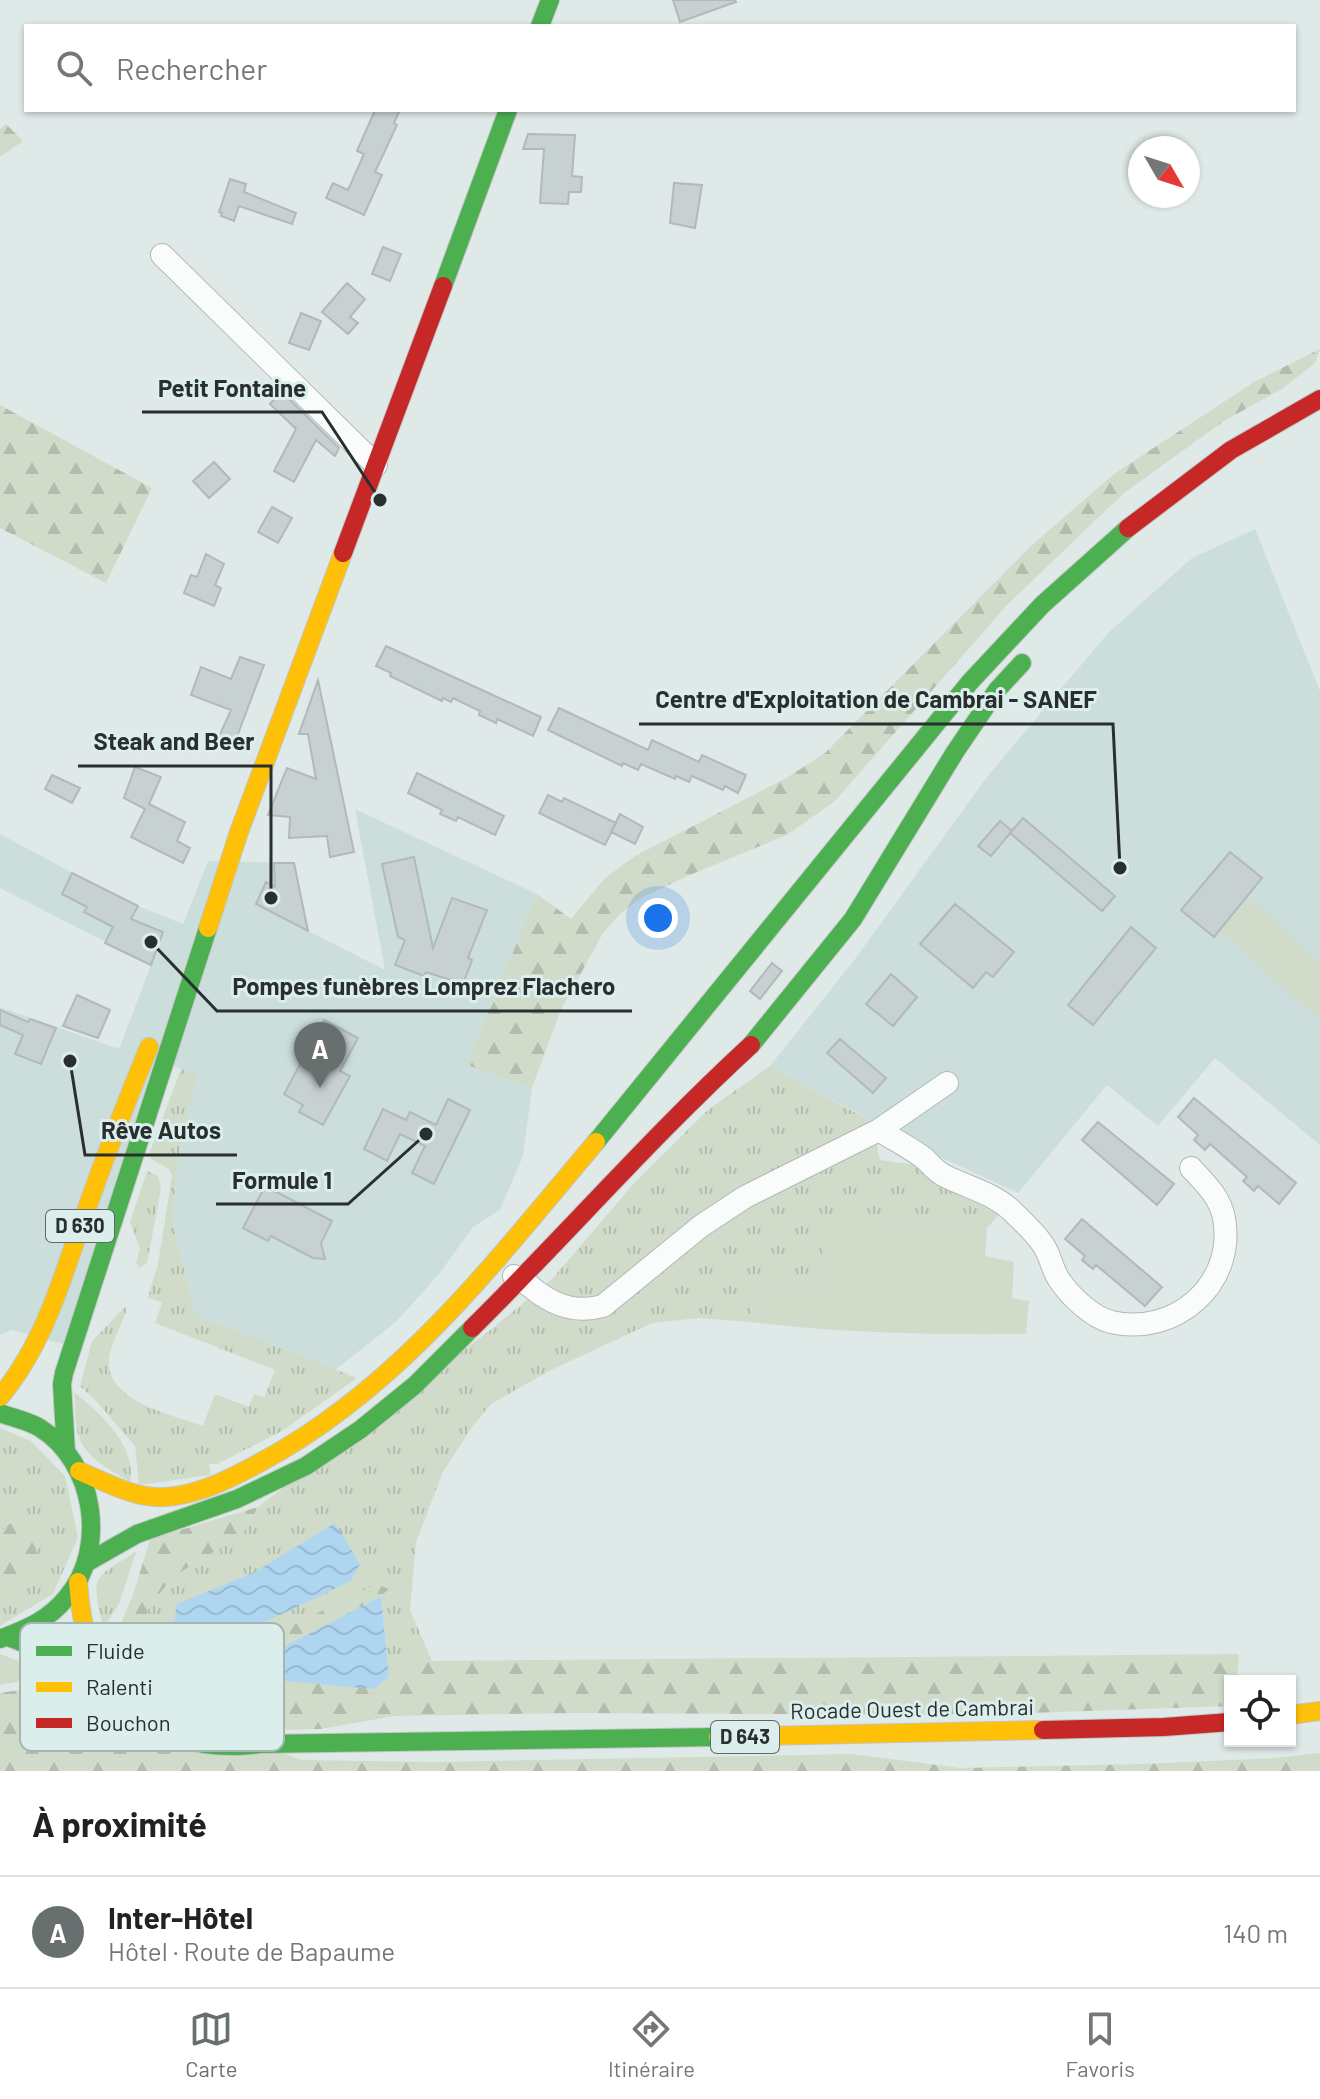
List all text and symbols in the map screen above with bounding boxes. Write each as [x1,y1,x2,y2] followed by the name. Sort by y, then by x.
[24,24,1296,112] search box
[52,46,96,90] icon: search
[116,50,267,86] text: Rechercher
[1128,136,1200,208] north arrow
[142,364,322,412] callout: Petit Fontaine
[158,373,306,402] text: Petit Fontaine
[639,676,1113,724] callout: Centre d'Exploitation de Cambrai - SANEF
[655,684,1097,713] text: Centre d'Exploitation de Cambrai - SANEF
[78,718,271,766] callout: Steak and Beer
[94,726,254,755] text: Steak and Beer
[638,898,678,938] your location
[217,963,632,1011] callout: Pompes funèbres Lomprez Flachero
[233,971,615,1000] text: Pompes funèbres Lomprez Flachero
[294,1022,346,1088] pin: A
[85,1107,237,1155] callout: Rêve Autos
[101,1115,221,1144] text: Rêve Autos
[216,1156,348,1204] callout: Formule 1
[232,1165,332,1194] text: Formule 1
[46,1210,114,1242] road number: D 630
[20,1623,284,1751] legend
[86,1637,145,1663] text: Fluide
[86,1673,153,1699] text: Ralenti
[1224,1675,1296,1747] map controls
[1224,1675,1296,1747] button: locate
[790,1693,1034,1723] street label: Rocade Ouest de Cambrai
[86,1709,171,1735] text: Bouchon
[711,1721,779,1753] road number: D 643
[32,1803,207,1844] text: À proximité
[108,1899,253,1935] text: Inter-Hôtel
[49,1917,67,1948] text: A
[1223,1917,1288,1948] text: 140 m
[108,1935,395,1966] text: Hôtel · Route de Bapaume
[185,2007,237,2081] tab: Carte
[608,2007,695,2081] tab: Itinéraire
[1066,2007,1135,2081] tab: Favoris

